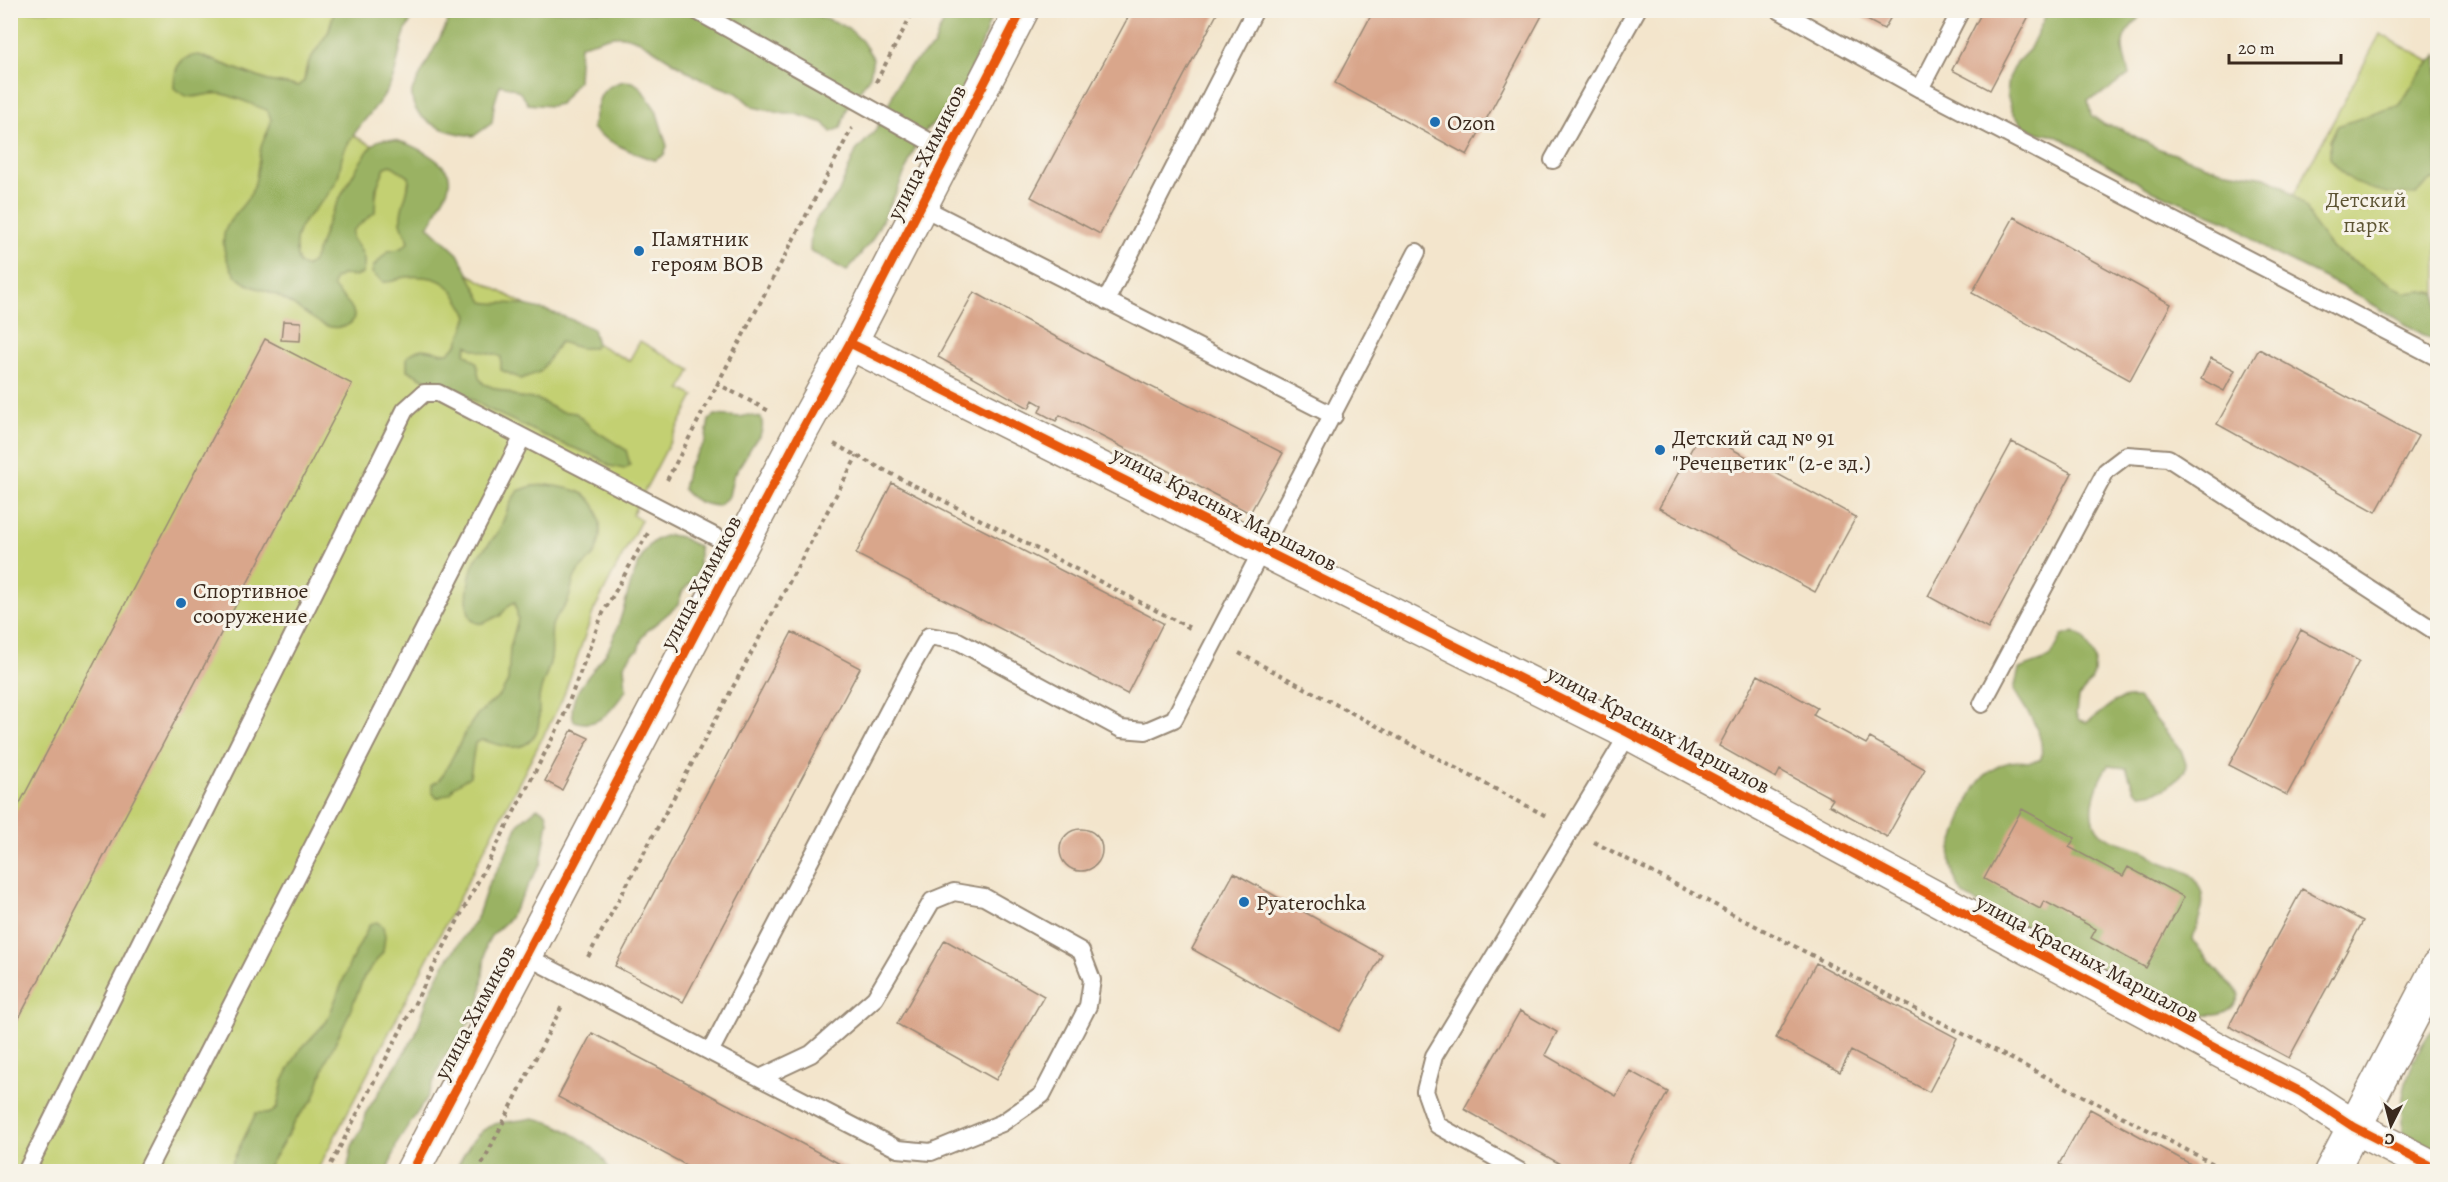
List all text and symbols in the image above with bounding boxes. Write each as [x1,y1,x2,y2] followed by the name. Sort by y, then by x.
[2229,27,2342,65] scale bar
[2238,36,2275,60] text: 20 m
[879,80,974,226] street label: улица Химиков
[1447,108,1495,138] place label: Ozon
[1428,115,1442,129] marker: Ozon
[2326,185,2406,240] park label: Детский парк
[651,224,764,279] place label: Памятник героям ВОВ
[632,244,646,258] marker: Памятник героям ВОВ
[1672,423,1871,478] place label: Детский сад № 91 "Речецветик" (2-е зд.)
[1106,439,1342,579] street label: улица Красных Маршалов
[1653,443,1667,457] marker: Детский сад № 91 "Речецветик" (2-е зд.)
[652,510,749,656] street label: улица Химиков
[193,576,309,631] place label: Спортивное сооружение
[174,596,188,610] marker: Спортивное сооружение
[1541,658,1775,802] street label: улица Красных Маршалов
[1970,887,2204,1031] street label: улица Красных Маршалов
[1256,888,1367,918] place label: Pyaterochka
[1237,895,1251,909] marker: Pyaterochka
[426,940,523,1086] street label: улица Химиков
[2361,1095,2421,1155] north arrow
[2383,1127,2396,1150] text: С

